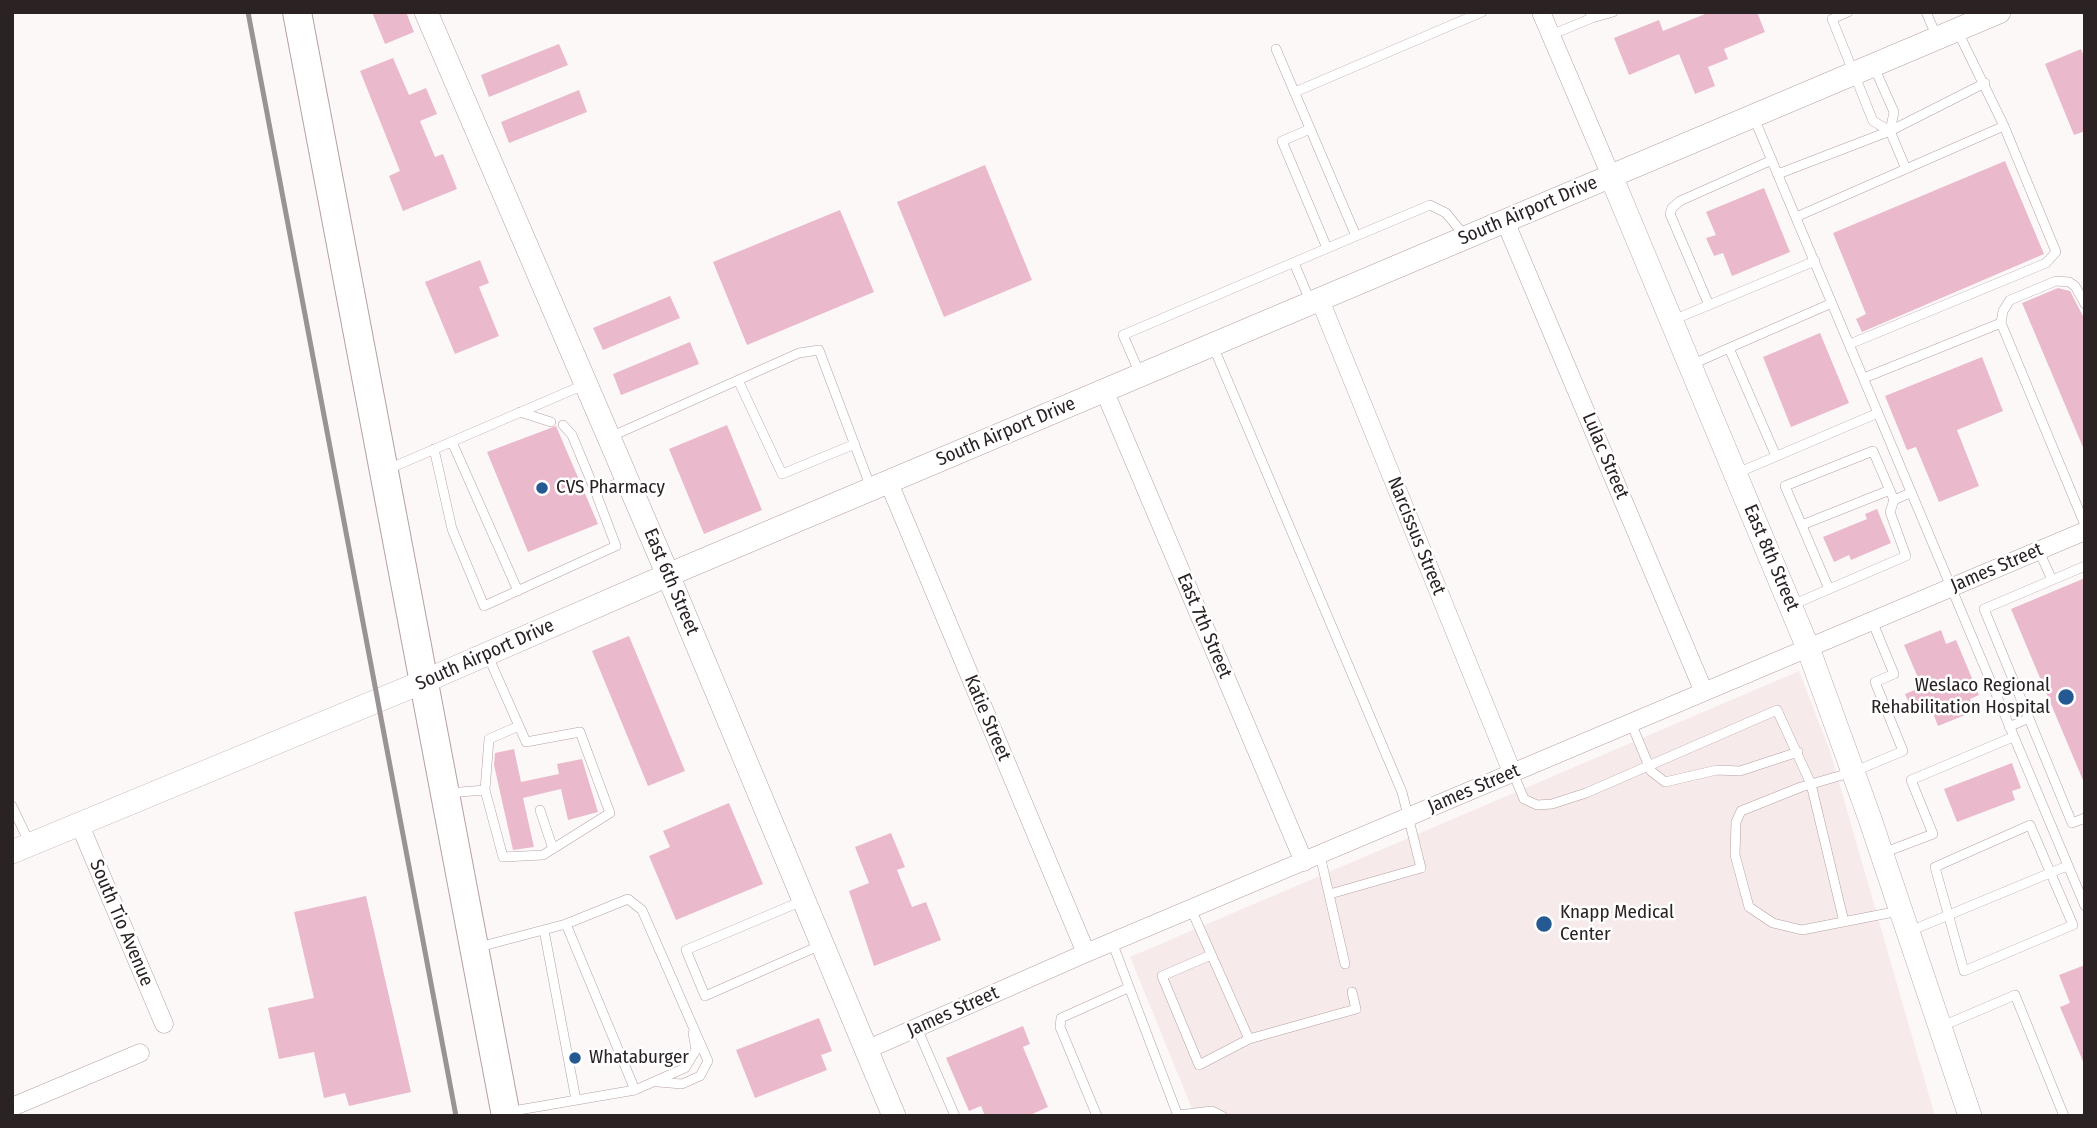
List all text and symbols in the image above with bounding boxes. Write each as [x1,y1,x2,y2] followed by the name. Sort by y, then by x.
[1455,171,1601,251] street label: South Airport Drive
[933,392,1079,472] street label: South Airport Drive
[1577,409,1633,503] street label: Lulac Street
[1382,474,1450,598] street label: Narcissus Street
[556,477,665,499] place label: CVS Pharmacy
[534,480,550,496] marker: CVS Pharmacy
[1738,501,1804,615] street label: East 8th Street
[638,525,704,639] street label: East 6th Street
[1948,538,2046,598] street label: James Street
[1172,570,1236,682] street label: East 7th Street
[412,614,558,696] street label: South Airport Drive
[959,672,1015,764] street label: Katie Street
[1871,675,2050,719] place label: Weslaco Regional Rehabilitation Hospital
[2056,687,2076,707] marker: Weslaco Regional Rehabilitation Hospital
[1425,759,1523,819] street label: James Street
[84,856,158,990] street label: South Tio Avenue
[1560,902,1674,946] place label: Knapp Medical Center
[1534,914,1554,934] marker: Knapp Medical Center
[904,982,1002,1042] street label: James Street
[589,1047,689,1069] place label: Whataburger
[567,1050,583,1066] marker: Whataburger

